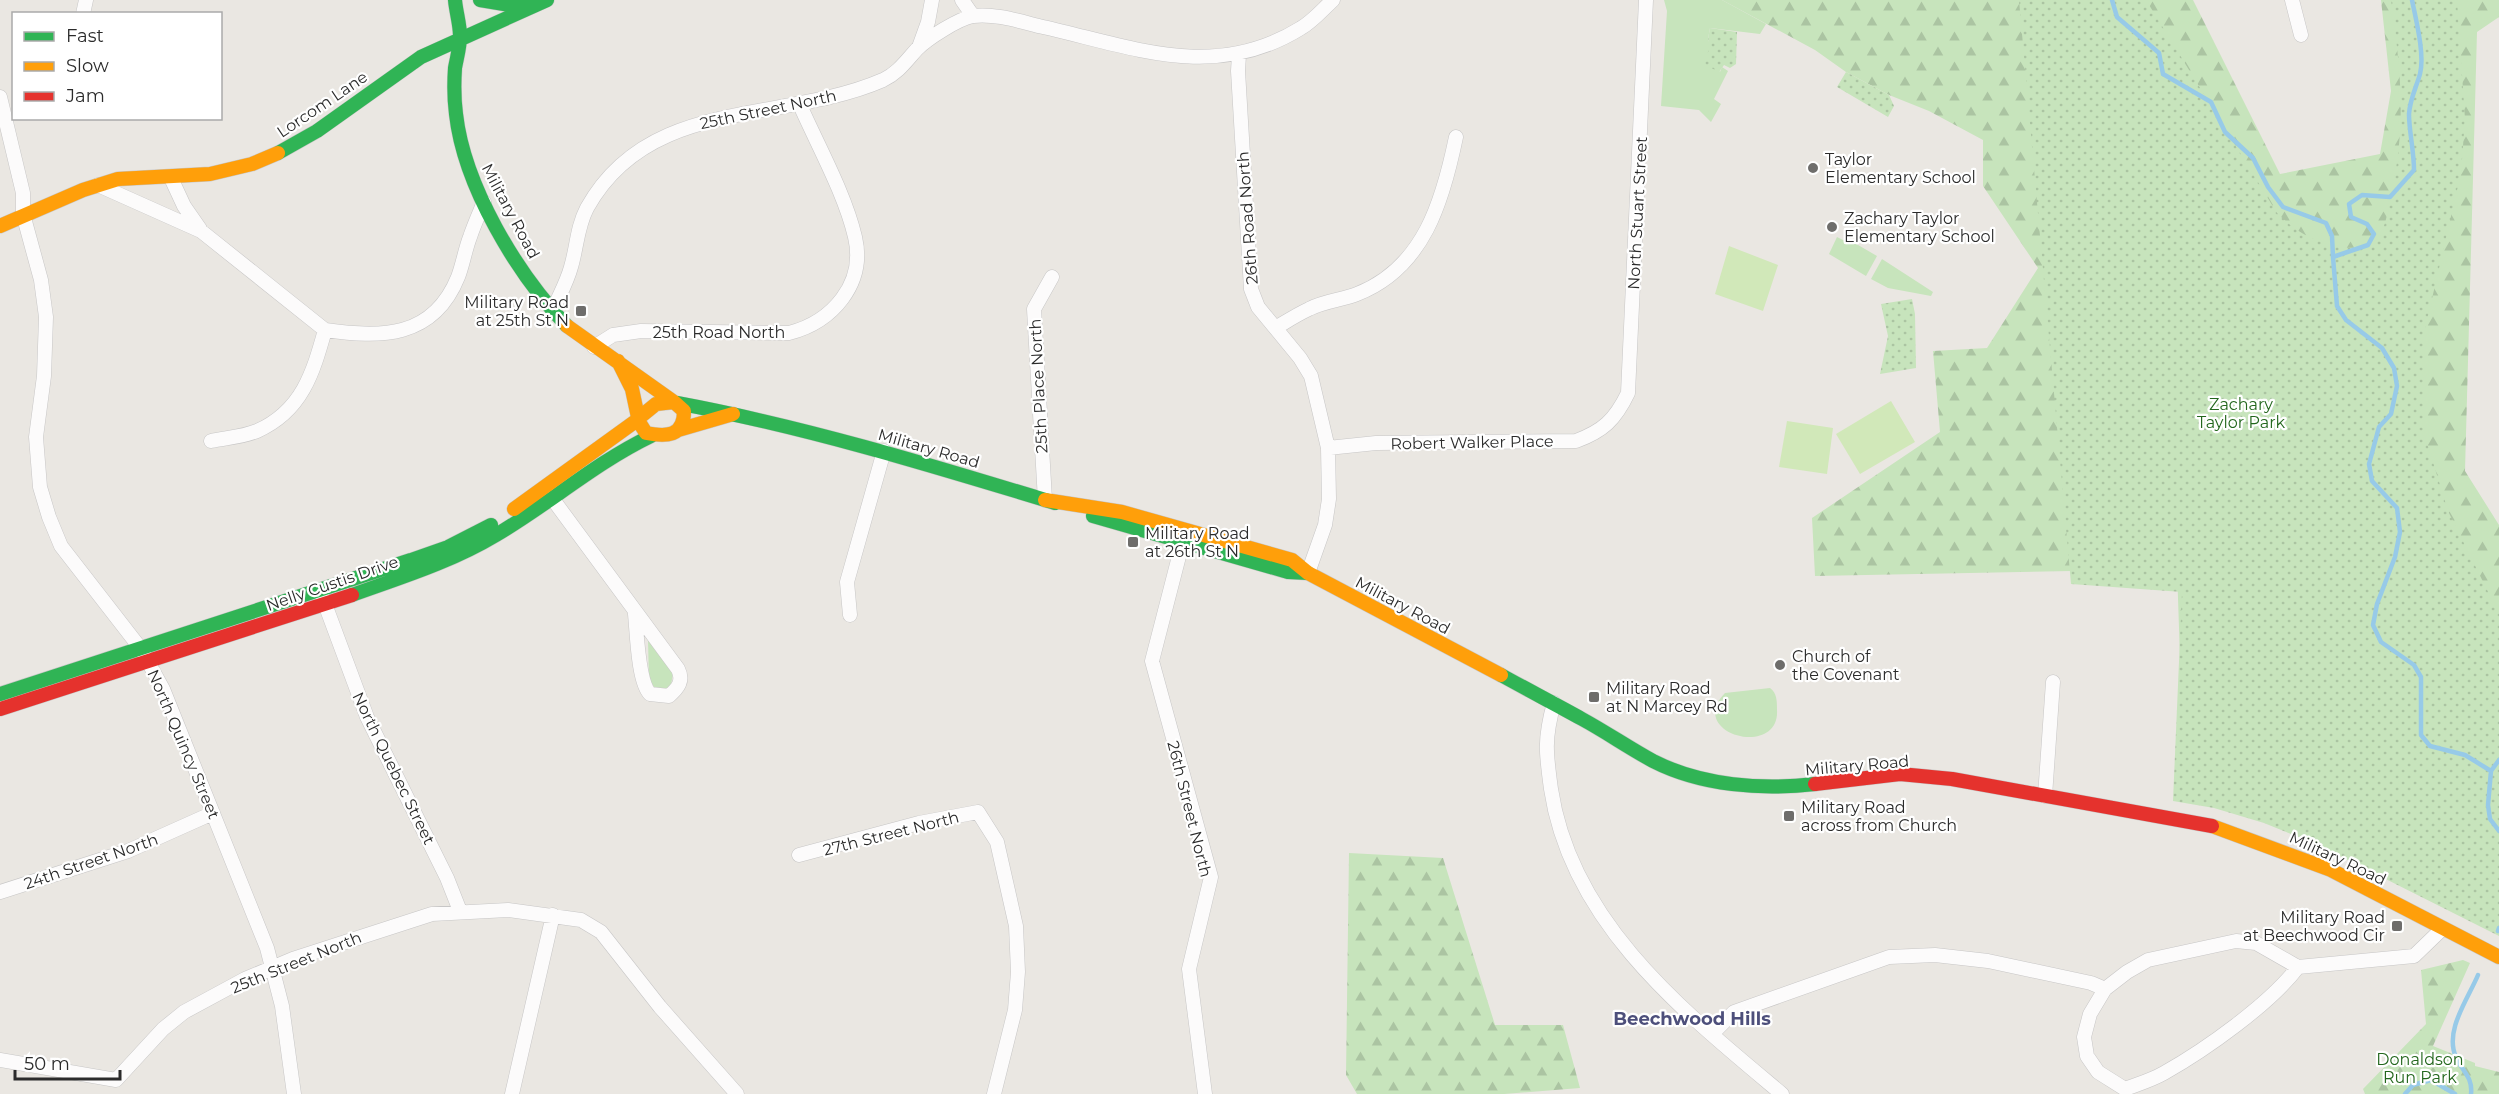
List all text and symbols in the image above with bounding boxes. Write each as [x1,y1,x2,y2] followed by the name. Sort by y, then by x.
[12,12,222,120] legend
[66,25,104,47] text: Fast
[66,55,109,77] text: Slow
[273,67,371,142] street label: Lorcom Lane
[65,85,105,107] text: Jam
[698,86,838,133] street label: 25th Street North
[1624,135,1651,290] street label: North Stuart Street
[1825,150,1976,187] place label: Taylor Elementary School
[1233,151,1262,285] street label: 26th Road North
[478,161,544,262] street label: Military Road
[1806,161,1820,175] marker: Taylor Elementary School
[1844,209,1995,246] place label: Zachary Taylor Elementary School
[1825,220,1839,234] marker: Zachary Taylor Elementary School
[464,293,569,330] place label: Military Road at 25th St N
[574,304,588,318] marker: Military Road at 25th St N
[1025,318,1052,454] street label: 25th Place North
[653,323,785,342] street label: 25th Road North
[2197,395,2285,432] park label: Zachary Taylor Park
[876,425,982,472] street label: Military Road
[1390,432,1554,453] street label: Robert Walker Place
[1145,524,1250,561] place label: Military Road at 26th St N
[1126,535,1140,549] marker: Military Road at 26th St N
[264,552,401,615] street label: Nelly Custis Drive
[1352,572,1453,638] street label: Military Road
[1792,647,1900,684] place label: Church of the Covenant
[1773,658,1787,672] marker: Church of the Covenant
[143,667,224,822] street label: North Quincy Street
[1606,679,1728,716] place label: Military Road at N Marcey Rd
[348,689,439,848] street label: North Quebec Street
[1587,690,1601,704] marker: Military Road at N Marcey Rd
[1163,739,1216,879] street label: 26th Street North
[1804,751,1910,780] street label: Military Road
[1801,798,1957,835] place label: Military Road across from Church
[821,807,961,860] street label: 27th Street North
[1782,809,1796,823] marker: Military Road across from Church
[2286,828,2389,889] street label: Military Road
[22,830,161,893] street label: 24th Street North
[2243,908,2385,945] place label: Military Road at Beechwood Cir
[2390,919,2404,933] marker: Military Road at Beechwood Cir
[228,928,364,997] street label: 25th Street North
[1613,1008,1771,1030] district label: Beechwood Hills
[15,1043,120,1081] scale bar
[2376,1050,2464,1087] park label: Donaldson Run Park
[24,1053,70,1075] text: 50 m

